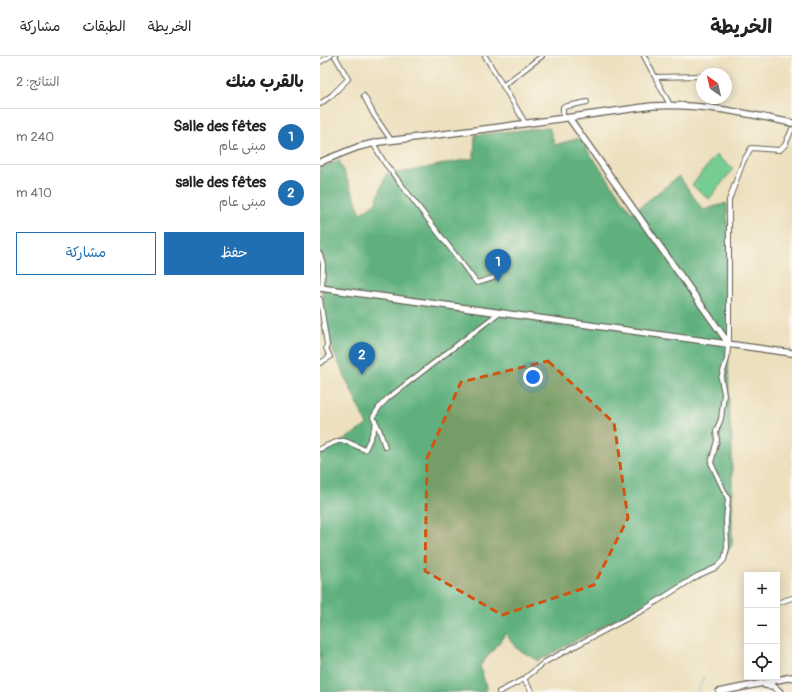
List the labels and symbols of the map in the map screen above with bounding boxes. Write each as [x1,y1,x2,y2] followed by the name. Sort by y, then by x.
[696,68,732,104] north arrow
[485,249,511,282] pin: 1
[349,342,375,375] pin: 2
[523,367,543,387] your location

